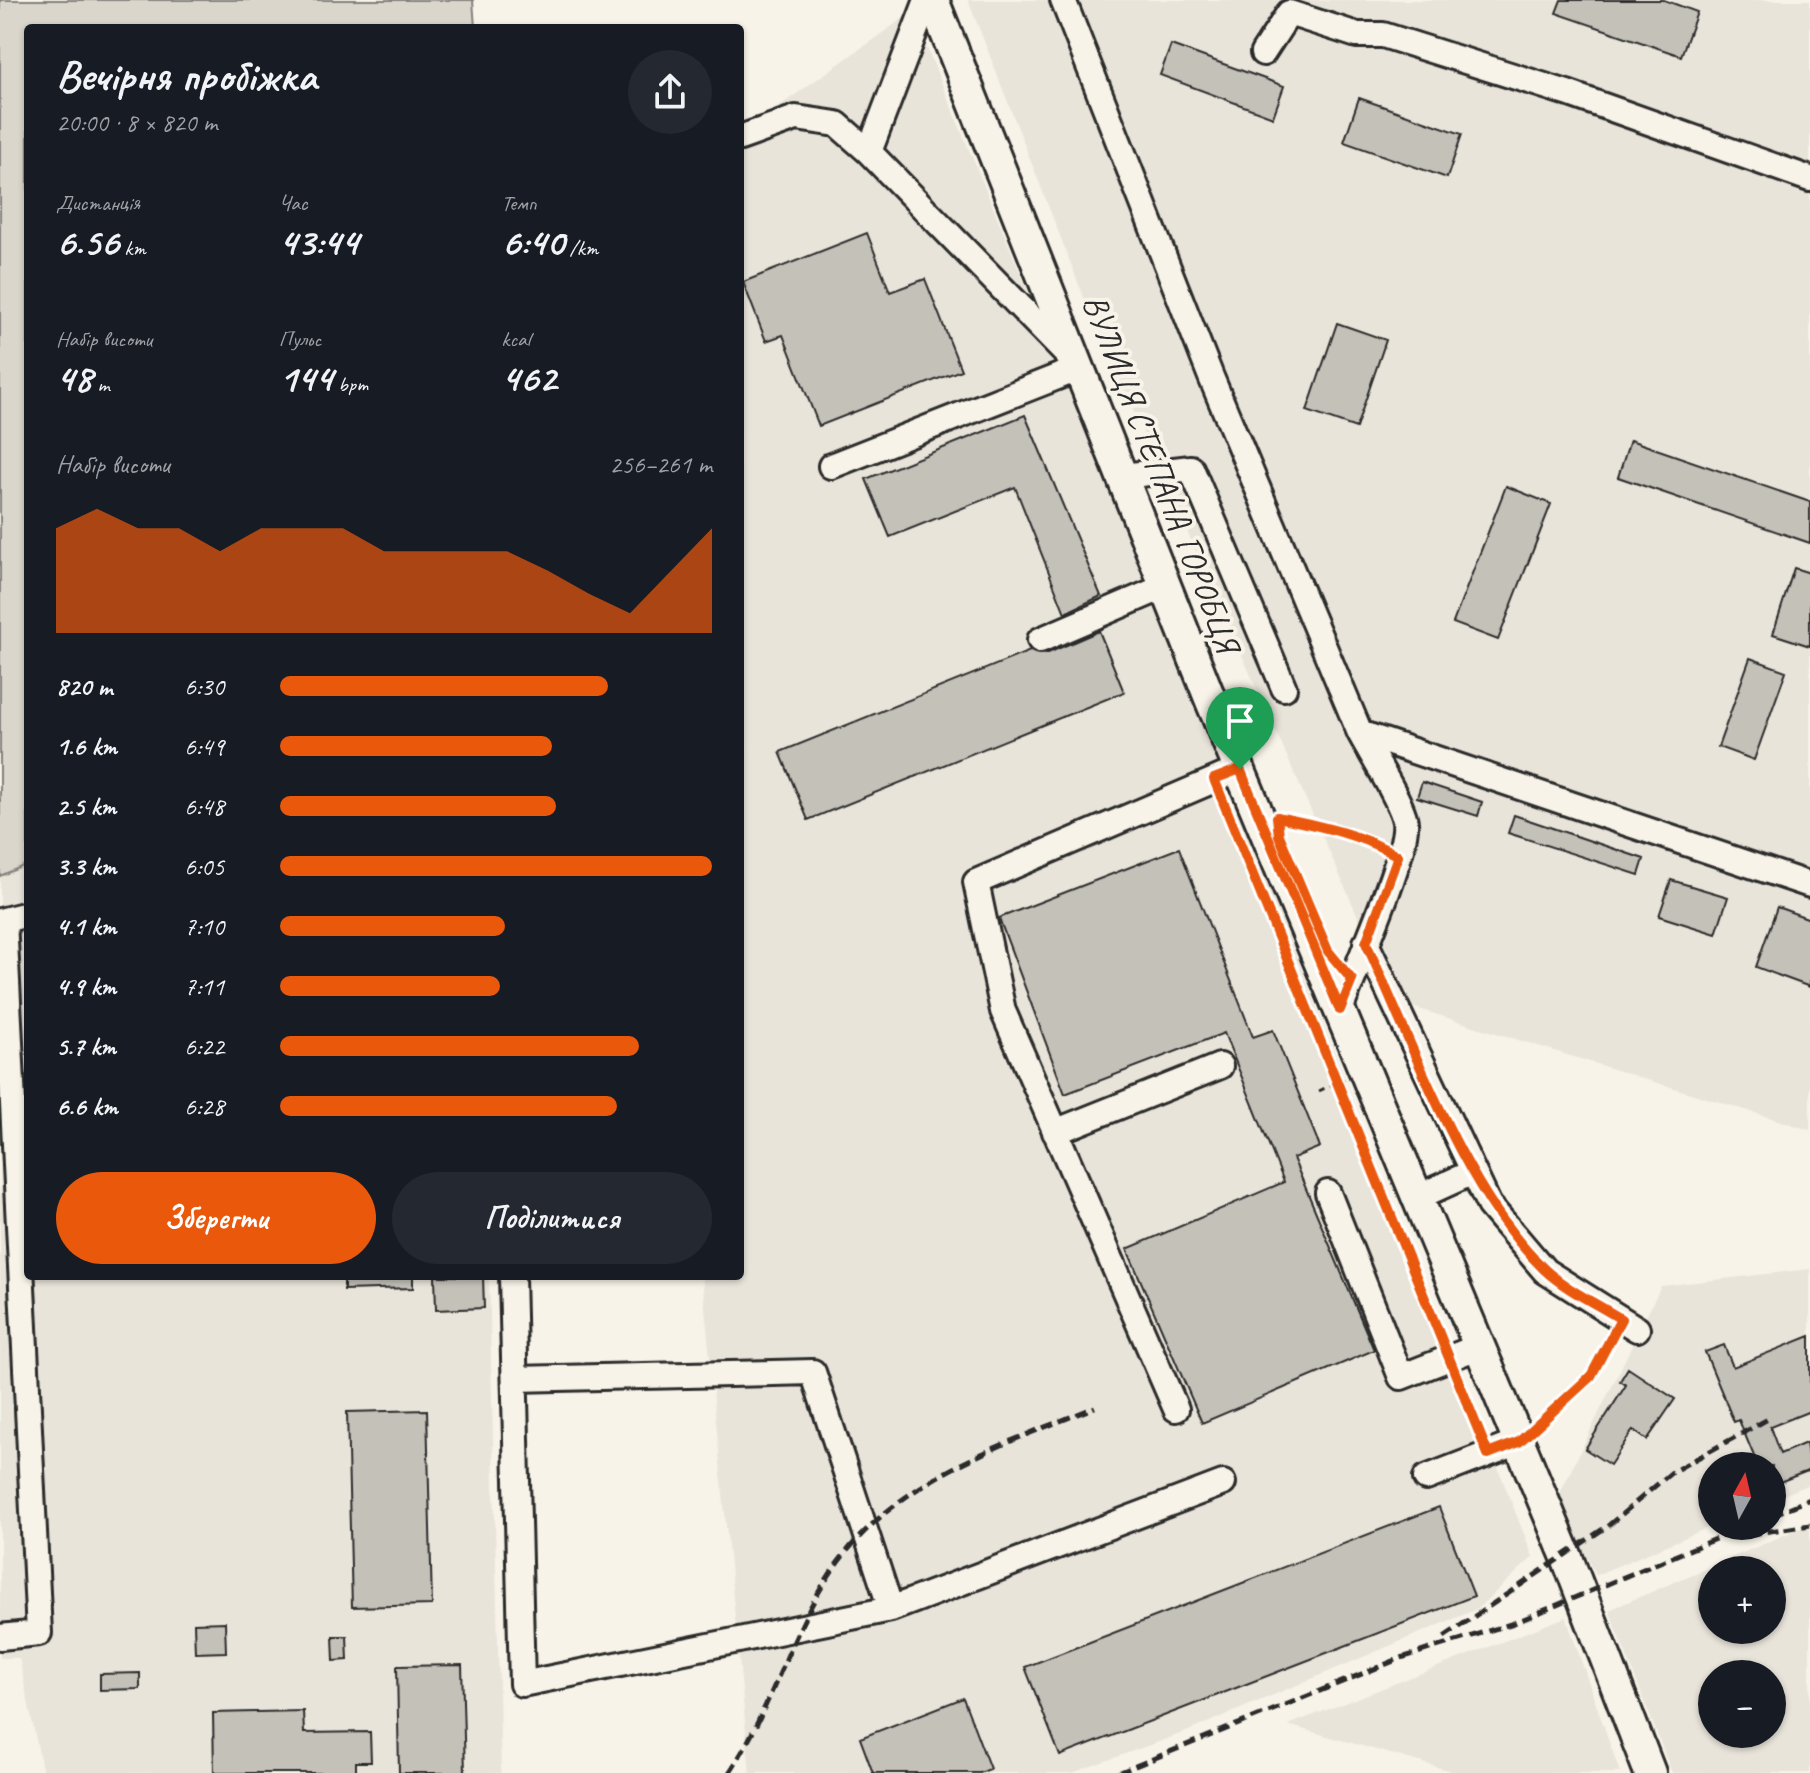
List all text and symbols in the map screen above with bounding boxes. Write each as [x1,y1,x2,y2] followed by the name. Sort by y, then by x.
[56,48,316,103] text: Вечірня пробіжка
[628,50,712,134] button: share
[56,106,217,139] text: 20:00 · 8 × 820 m
[56,189,140,217] text: Дистанція
[279,189,308,217] text: Час
[501,189,537,217] text: Темп
[56,217,119,267] text: 6.56
[279,217,359,267] text: 43:44
[501,217,564,267] text: 6:40
[119,234,146,262] text: km
[564,234,598,262] text: /km
[1073,288,1251,663] street label: ВУЛИЦЯ СТЕПАНА ГОРОБЦЯ
[56,325,152,353] text: Набір висоти
[279,325,321,353] text: Пульс
[501,325,530,353] text: kcal
[56,353,92,403] text: 48
[279,353,333,403] text: 144
[501,353,556,403] text: 462
[92,370,110,398] text: m
[333,370,368,398] text: bpm
[56,448,169,481] text: Набір висоти
[609,448,712,481] text: 256–261 m
[56,670,112,703] text: 820 m
[184,670,224,703] text: 6:30
[1206,687,1274,769] pin
[1218,699,1262,743] icon: arrive
[56,730,117,763] text: 1.6 km
[184,730,224,763] text: 6:49
[56,790,116,823] text: 2.5 km
[184,790,224,823] text: 6:48
[56,850,116,883] text: 3.3 km
[184,850,224,883] text: 6:05
[56,910,116,943] text: 4.1 km
[184,910,224,943] text: 7:10
[56,970,116,1003] text: 4.9 km
[184,970,224,1003] text: 7:11
[56,1030,116,1063] text: 5.7 km
[184,1030,224,1063] text: 6:22
[56,1090,118,1123] text: 6.6 km
[184,1090,224,1123] text: 6:28
[56,1172,376,1264] button: Зберегти
[392,1172,712,1264] button: Поділитися
[1698,1452,1786,1540] north arrow
[1698,1452,1786,1748] map controls
[1698,1556,1786,1644] button: +
[1698,1660,1786,1748] button: −

